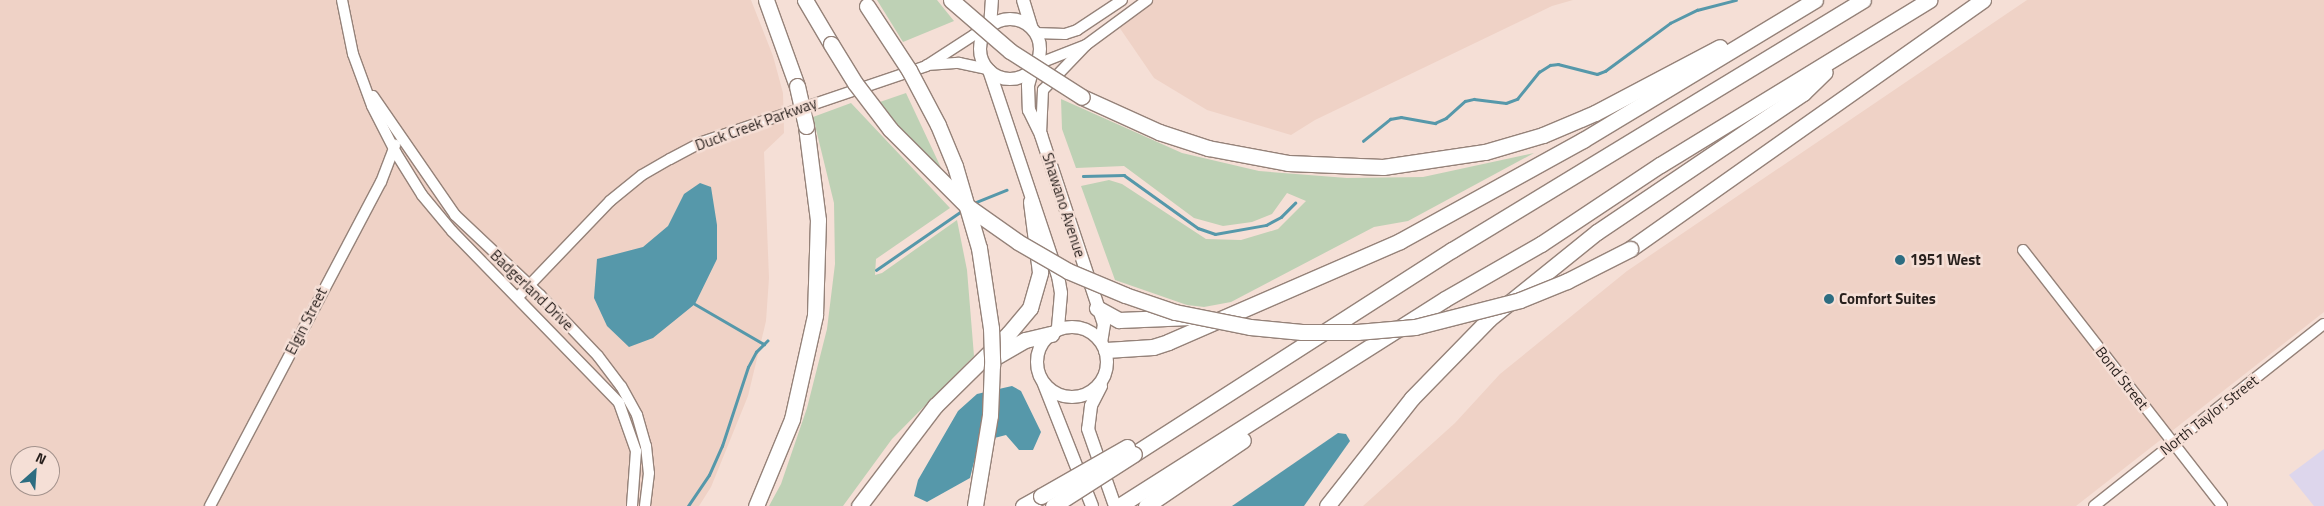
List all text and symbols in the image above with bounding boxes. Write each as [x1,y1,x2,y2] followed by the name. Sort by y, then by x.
[693,94,819,154] street label: Duck Creek Parkway
[1039,150,1089,260] street label: Shawano Avenue
[487,246,577,334] street label: Badgerland Drive
[1910,251,1981,269] place label: 1951 West
[1894,254,1906,266] marker: 1951 West
[281,284,331,358] street label: Elgin Street
[1839,290,1936,308] place label: Comfort Suites
[1823,293,1835,305] marker: Comfort Suites
[2092,343,2152,413] street label: Bond Street
[2156,371,2262,459] street label: North Taylor Street
[10,446,60,496] north arrow
[32,446,50,470] text: N

